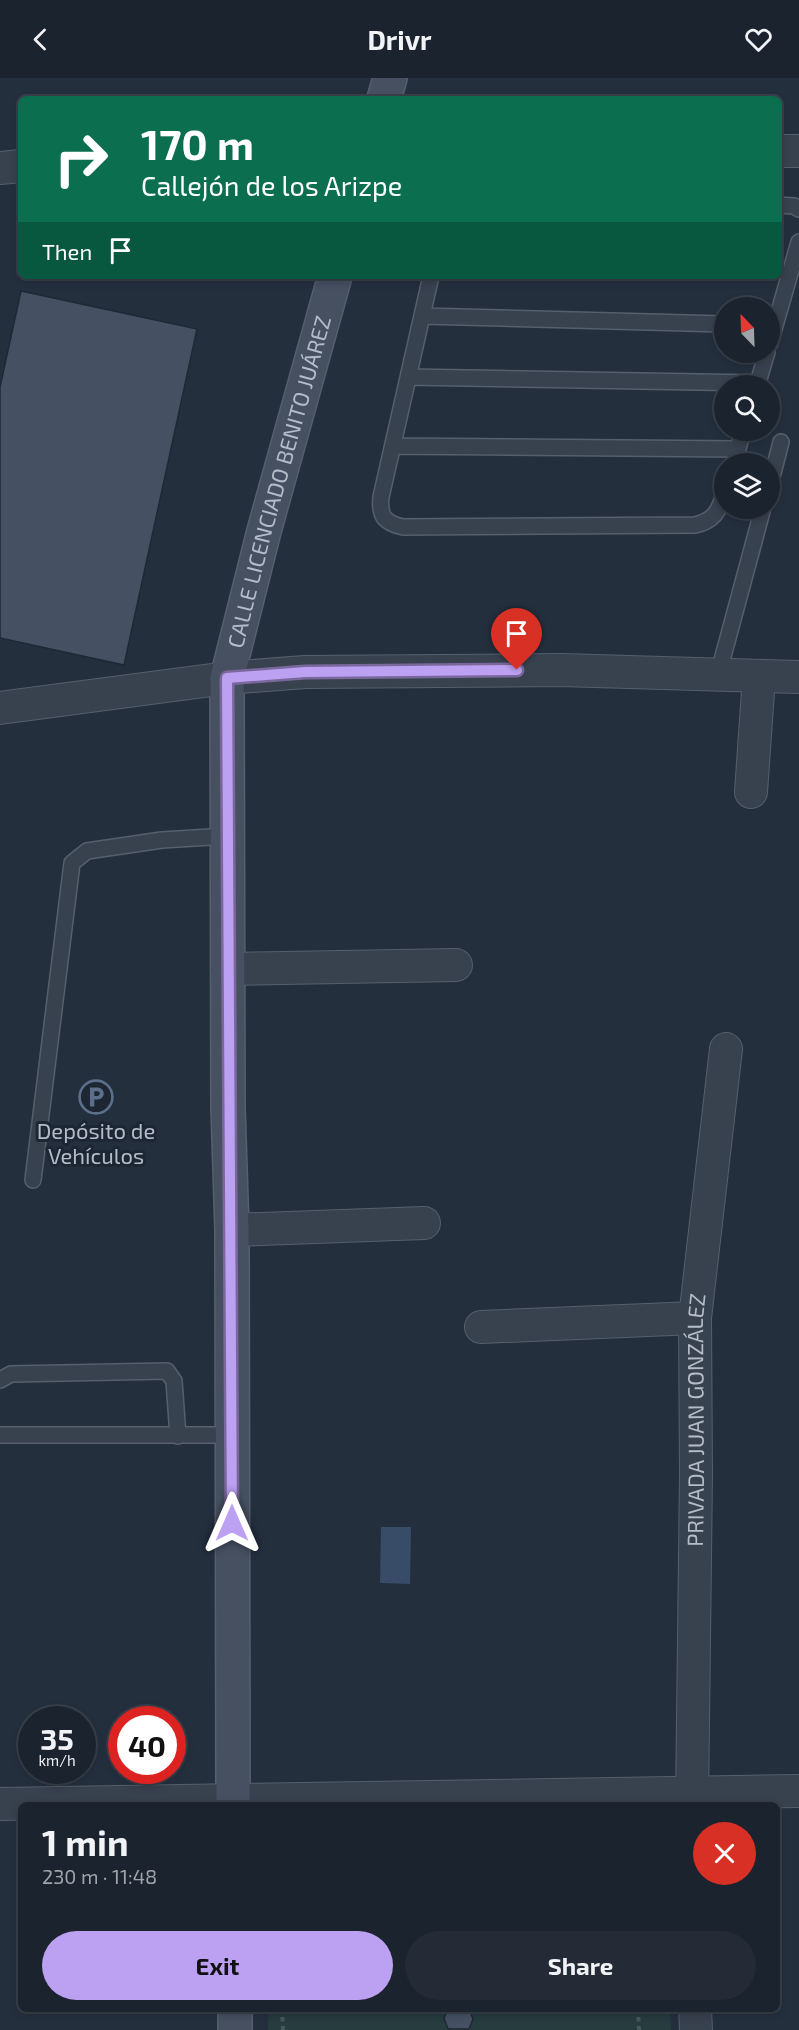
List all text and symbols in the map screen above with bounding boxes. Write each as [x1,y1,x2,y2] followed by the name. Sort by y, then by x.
[24,23,57,56] icon: back
[367,23,432,55] text: Drivr
[742,23,775,56] icon: heart
[141,118,254,168] text: 170 m
[42,120,120,198] icon: right
[141,169,402,201] text: Callejón de los Arizpe
[104,234,137,267] icon: arrive
[42,238,92,264] text: Then
[714,297,780,363] north arrow
[714,297,780,519] map controls
[221,313,335,650] street label: CALLE LICENCIADO BENITO JUÁREZ
[714,375,780,441] button: search
[714,453,780,519] button: layers
[491,608,542,670] pin
[500,617,533,650] icon: arrive
[78,1079,114,1115] parking icon: Depósito de Vehículos
[37,1117,155,1168] place label: Depósito de Vehículos
[681,1292,710,1547] street label: PRIVADA JUAN GONZÁLEZ
[200,1491,264,1555] position arrow
[108,1706,186,1784] speed limit sign: 40
[40,1720,74,1756] text: 35
[38,1751,76,1769] text: km/h
[42,1820,129,1863] text: 1 min
[693,1822,756,1885] button: close
[42,1864,157,1888] text: 230 m · 11:48
[42,1931,393,2000] button: Exit
[405,1931,756,2000] button: Share

